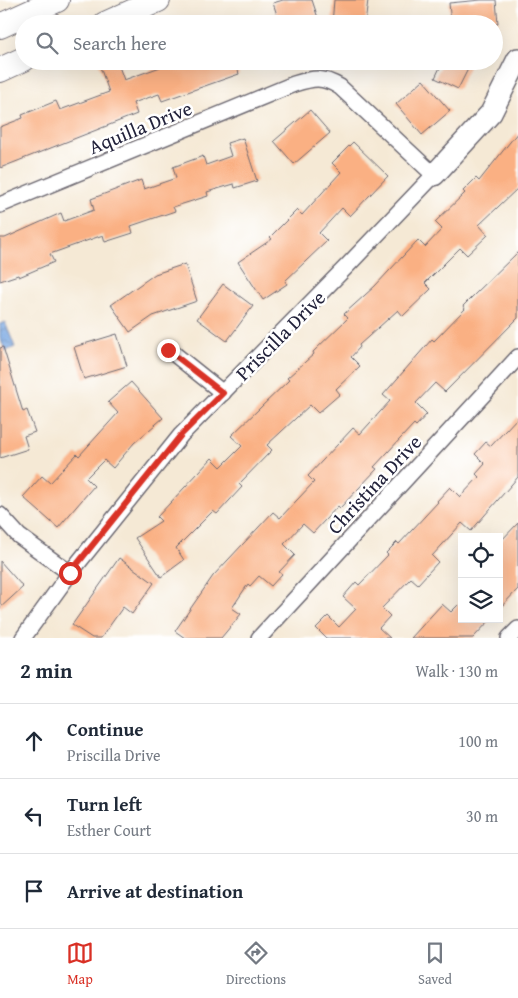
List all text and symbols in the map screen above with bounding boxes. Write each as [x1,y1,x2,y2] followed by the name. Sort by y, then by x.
[15,15,503,70] search box
[33,29,61,57] icon: search
[73,29,167,57] text: Search here
[84,93,196,161] street label: Aquilla Drive
[228,283,332,387] street label: Priscilla Drive
[157,339,180,362] route end
[320,428,428,540] street label: Christina Drive
[458,533,503,623] map controls
[458,533,503,578] button: locate
[59,562,82,585] route start
[458,578,503,623] button: layers
[20,655,72,686] text: 2 min
[415,659,498,683] text: Walk · 130 m
[67,715,144,743] text: Continue
[20,727,48,755] icon: ahead
[458,729,498,753] text: 100 m
[67,743,161,767] text: Priscilla Drive
[67,790,142,818] text: Turn left
[20,802,48,830] icon: left
[466,804,498,828] text: 30 m
[67,818,151,842] text: Esther Court
[20,877,48,905] icon: arrive
[67,877,243,905] text: Arrive at destination
[66,939,94,989] tab: Map
[226,939,286,989] tab: Directions
[418,939,452,989] tab: Saved

